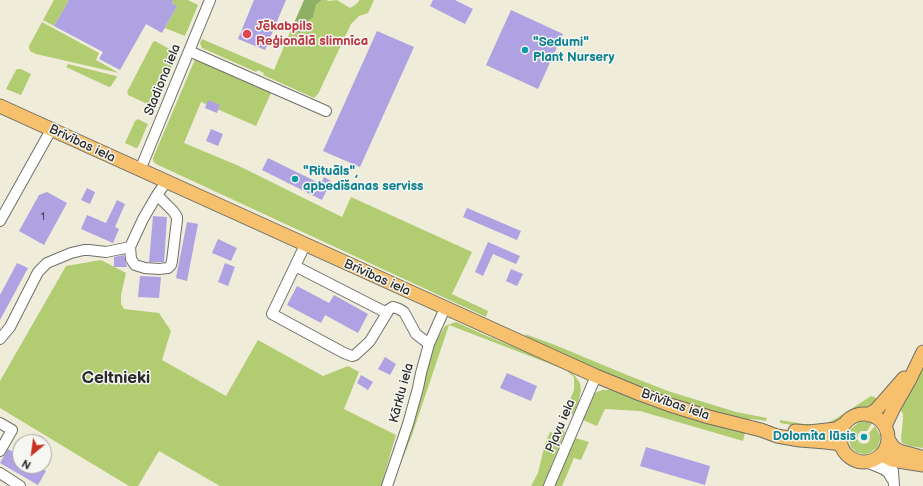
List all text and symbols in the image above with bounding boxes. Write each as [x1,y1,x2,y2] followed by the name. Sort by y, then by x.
[256,19,368,50] place label: Jēkabpils Reģionālā slimnīca
[241,28,253,40] marker: Jēkabpils Reģionālā slimnīca
[533,35,614,66] place label: "Sedumi" Plant Nursery
[142,42,184,118] street label: Stadiona iela
[520,45,530,55] marker: "Sedumi" Plant Nursery
[46,122,118,166] street label: Brīvības iela
[303,164,423,195] place label: "Rituāls", apbedīšanas serviss
[290,174,300,184] marker: "Rituāls", apbedīšanas serviss
[41,210,45,224] house number: 1
[341,256,413,300] street label: Brīvības iela
[387,361,417,425] street label: Kārklu iela
[82,369,150,389] district label: Celtnieki
[639,386,711,424] street label: Brīvības iela
[543,397,579,455] street label: Pļavu iela
[773,429,856,445] place label: Dolomīta lūsis
[859,432,869,442] marker: Dolomīta lūsis
[12,434,52,474] north arrow
[20,456,33,472] text: N

